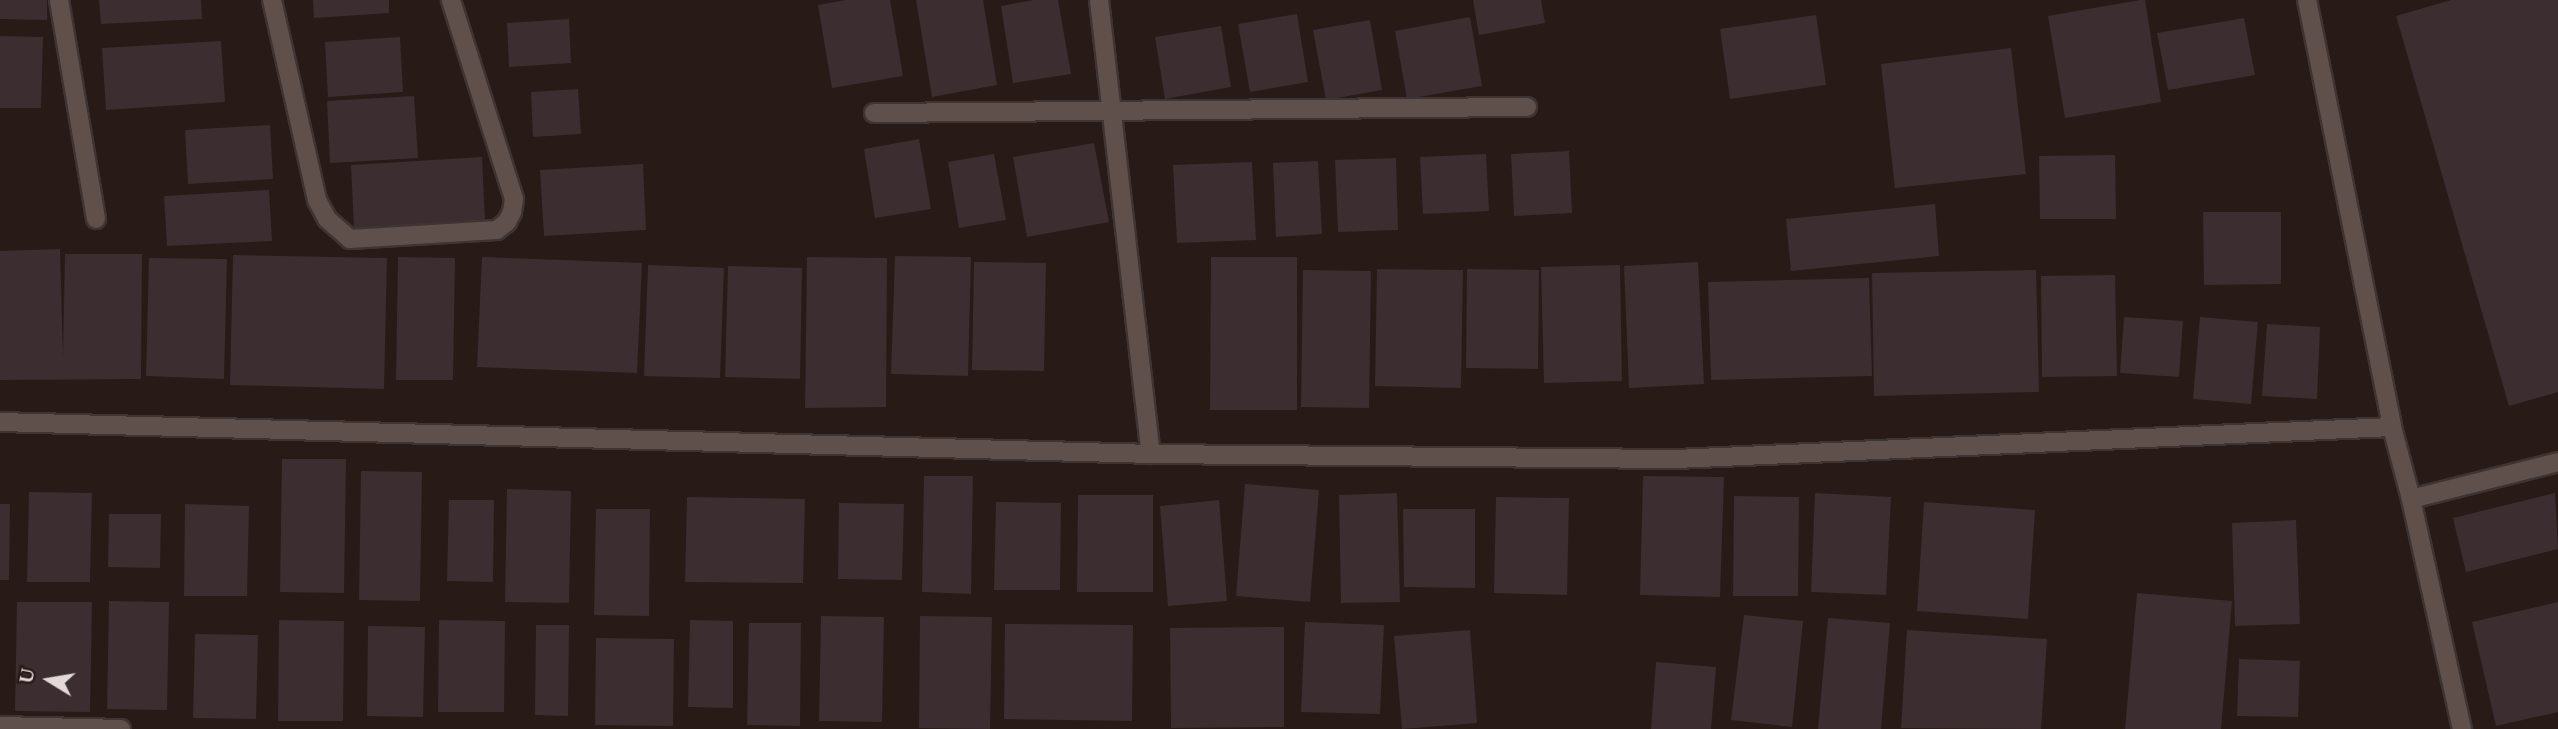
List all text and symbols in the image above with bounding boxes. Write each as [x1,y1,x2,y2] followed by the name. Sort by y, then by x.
[14,645,84,715] north arrow
[12,665,44,686] text: U

